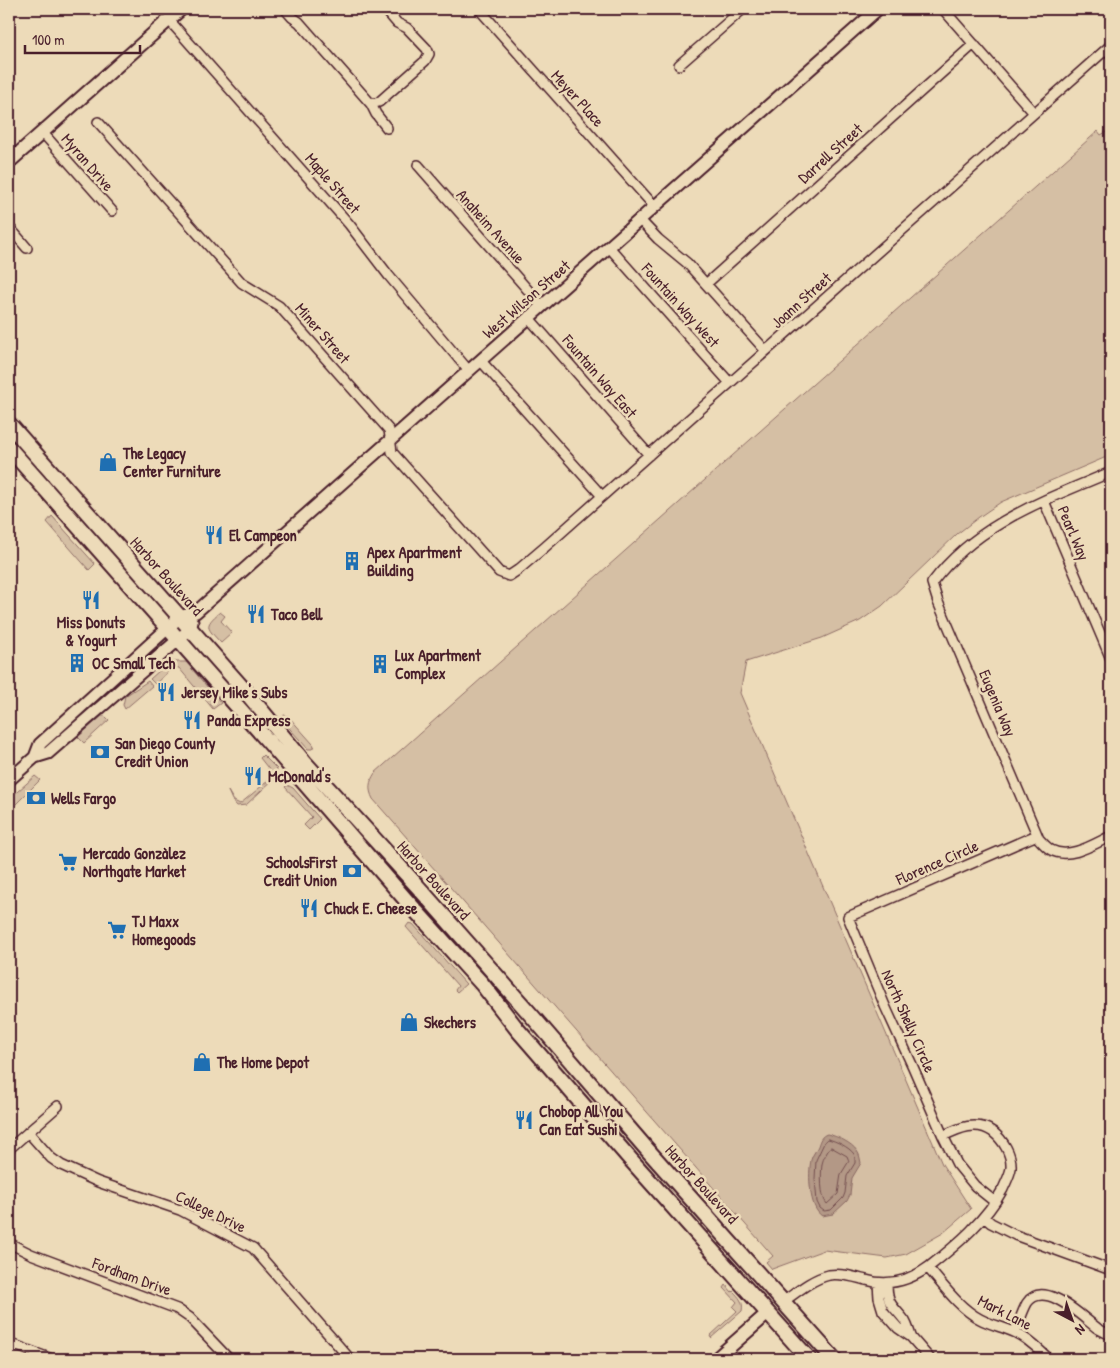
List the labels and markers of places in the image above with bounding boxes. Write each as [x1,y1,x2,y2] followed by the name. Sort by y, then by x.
[122,442,222,482] place label: The Legacy Center Furniture
[97,451,119,473] shop icon: The Legacy Center Furniture
[203,524,225,546] restaurant icon: El Campeon
[229,524,297,547] place label: El Campeon
[367,541,462,582] place label: Apex Apartment Building
[341,550,363,572] building icon: Apex Apartment Building
[80,589,102,611] restaurant icon: Miss Donuts & Yogurt
[245,603,267,625] restaurant icon: Taco Bell
[270,603,324,625] place label: Taco Bell
[57,611,126,652] place label: Miss Donuts & Yogurt
[395,644,481,685] place label: Lux Apartment Complex
[66,652,88,674] building icon: OC Small Tech
[92,652,175,674] place label: OC Small Tech
[369,653,391,675] building icon: Lux Apartment Complex
[155,681,177,703] restaurant icon: Jersey Mike's Subs
[181,681,288,704] place label: Jersey Mike's Subs
[181,709,203,731] restaurant icon: Panda Express
[207,709,291,732] place label: Panda Express
[115,732,216,772] place label: San Diego County Credit Union
[89,741,111,763] bank icon: San Diego County Credit Union
[242,765,264,787] restaurant icon: McDonald's
[268,765,331,787] place label: McDonald's
[25,787,47,809] bank icon: Wells Fargo
[51,787,117,810] place label: Wells Fargo
[83,842,186,883] place label: Mercado Gonzàlez Northgate Market
[57,851,79,873] supermarket icon: Mercado Gonzàlez Northgate Market
[263,851,337,891] place label: SchoolsFirst Credit Union
[341,860,363,882] bank icon: SchoolsFirst Credit Union
[298,897,320,919] restaurant icon: Chuck E. Cheese
[324,897,418,919] place label: Chuck E. Cheese
[131,910,196,951] place label: TJ Maxx Homegoods
[106,919,128,941] supermarket icon: TJ Maxx Homegoods
[398,1011,420,1033] shop icon: Skechers
[424,1011,477,1033] place label: Skechers
[191,1051,213,1073] shop icon: The Home Depot
[216,1051,309,1074] place label: The Home Depot
[539,1100,623,1140] place label: Chobop All You Can Eat Sushi
[513,1109,535,1131] restaurant icon: Chobop All You Can Eat Sushi

